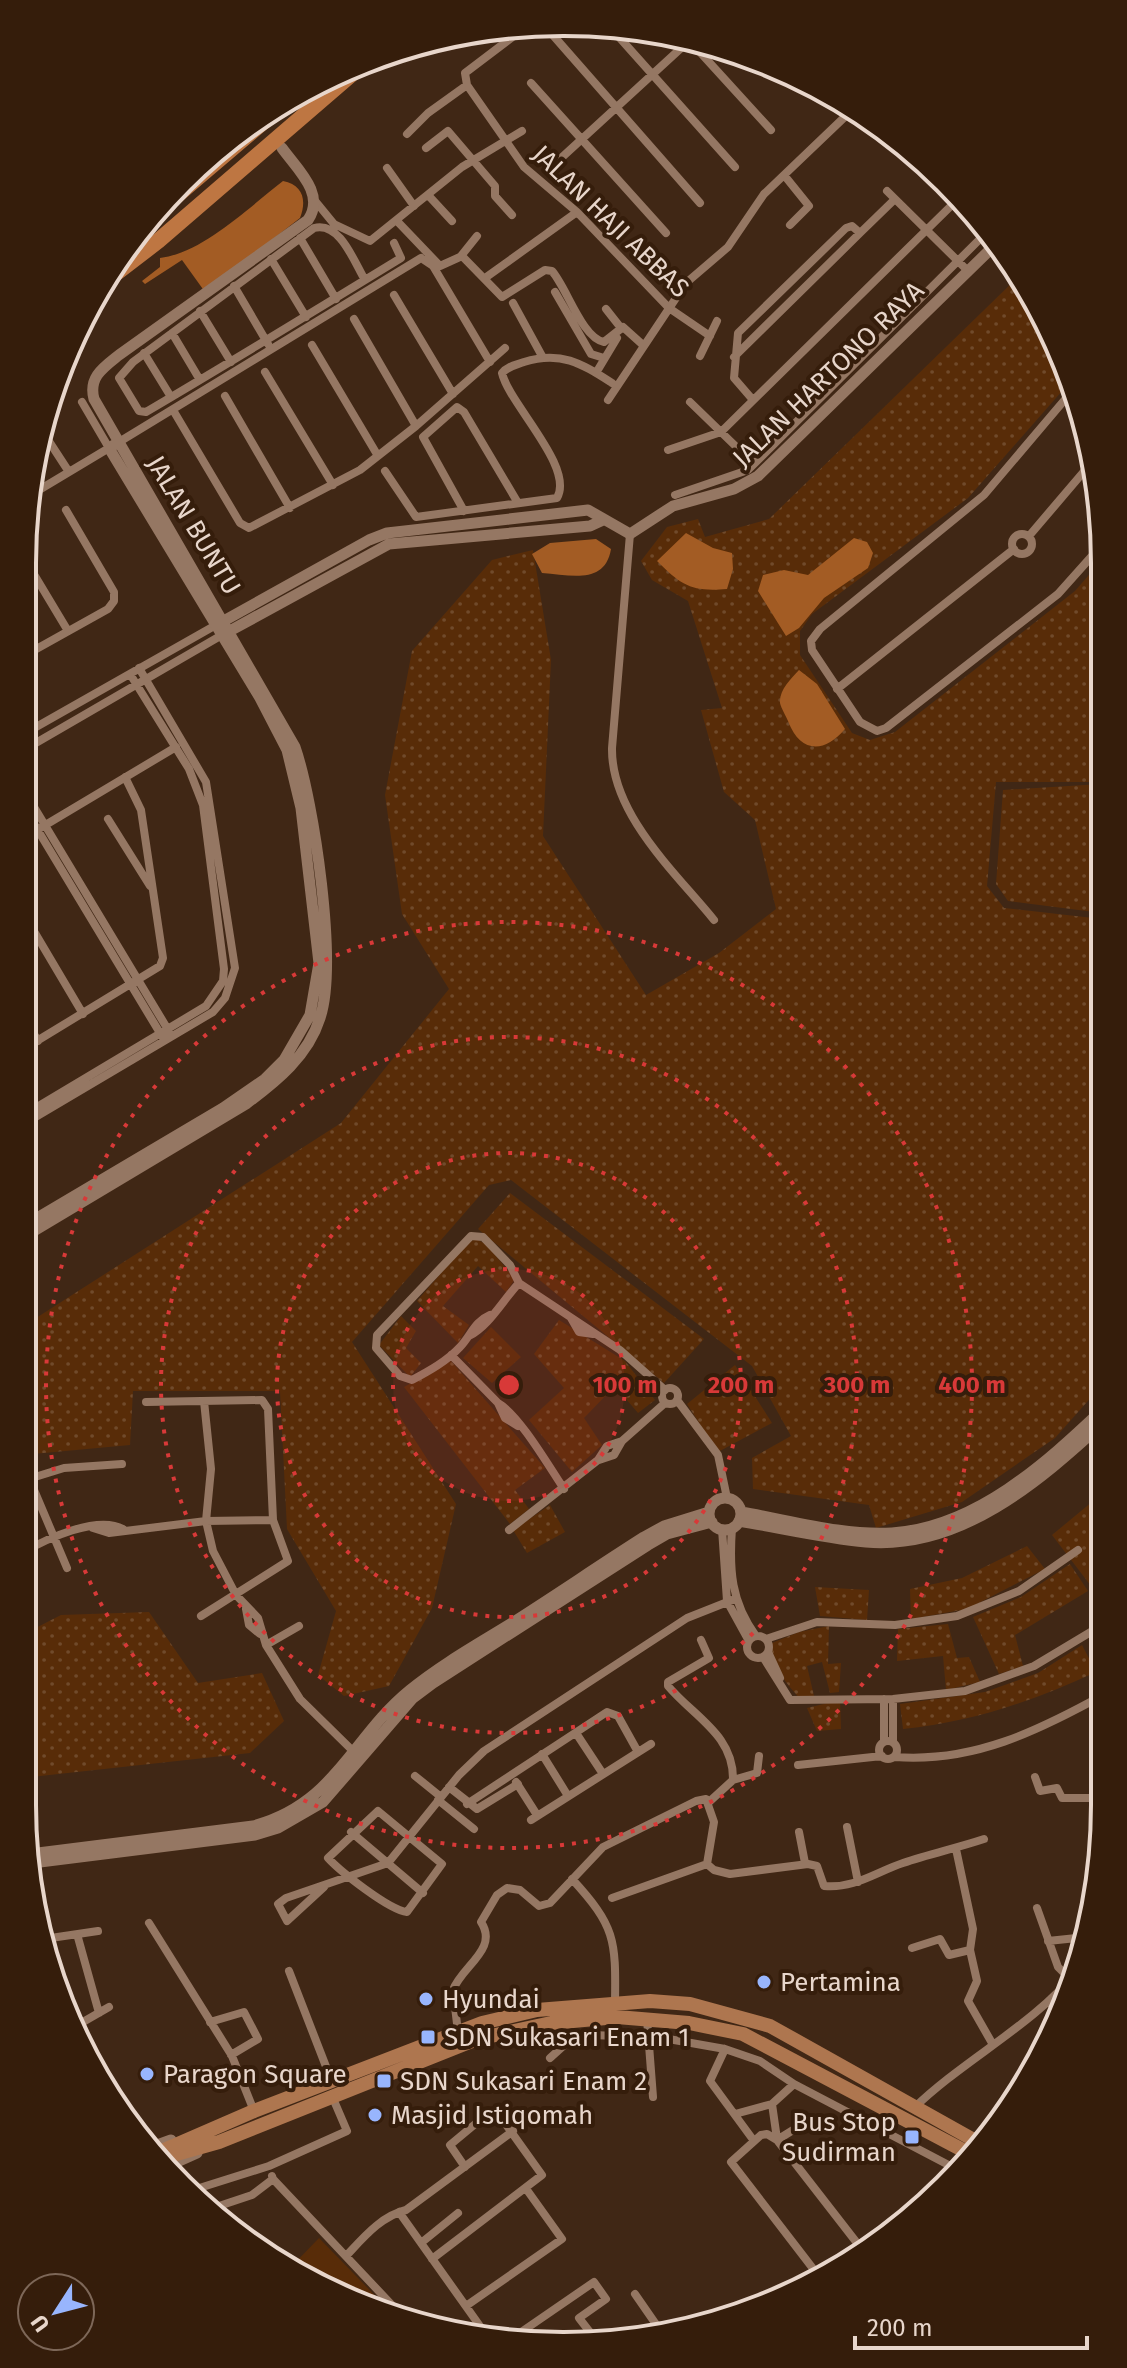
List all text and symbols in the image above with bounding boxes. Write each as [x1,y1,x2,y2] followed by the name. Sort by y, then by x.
[526,139,695,304] street label: JALAN HAJI ABBAS
[726,275,930,474] street label: JALAN HARTONO RAYA
[140,450,247,600] street label: JALAN BUNTU
[495,1371,523,1399] centre of rings
[592,1371,658,1399] text: 100 m
[708,1371,774,1399] text: 200 m
[823,1371,890,1399] text: 300 m
[938,1371,1006,1399] text: 400 m
[780,1967,901,1998] place label: Pertamina
[755,1973,773,1991] marker: Pertamina
[442,1984,540,2015] place label: Hyundai
[417,1990,435,2008] marker: Hyundai
[444,2022,689,2053] place label: SDN Sukasari Enam 1
[419,2028,437,2046] marker: SDN Sukasari Enam 1
[163,2059,347,2090] place label: Paragon Square
[138,2065,156,2083] marker: Paragon Square
[400,2066,647,2097] place label: SDN Sukasari Enam 2
[375,2072,393,2090] marker: SDN Sukasari Enam 2
[391,2100,593,2131] place label: Masjid Istiqomah
[366,2106,384,2124] marker: Masjid Istiqomah
[782,2107,896,2168] place label: Bus Stop Sudirman
[903,2128,921,2146] marker: Bus Stop Sudirman
[16,2272,96,2352] north arrow
[855,2300,1087,2350] scale bar
[25,2310,55,2337] text: U
[867,2314,933,2342] text: 200 m

